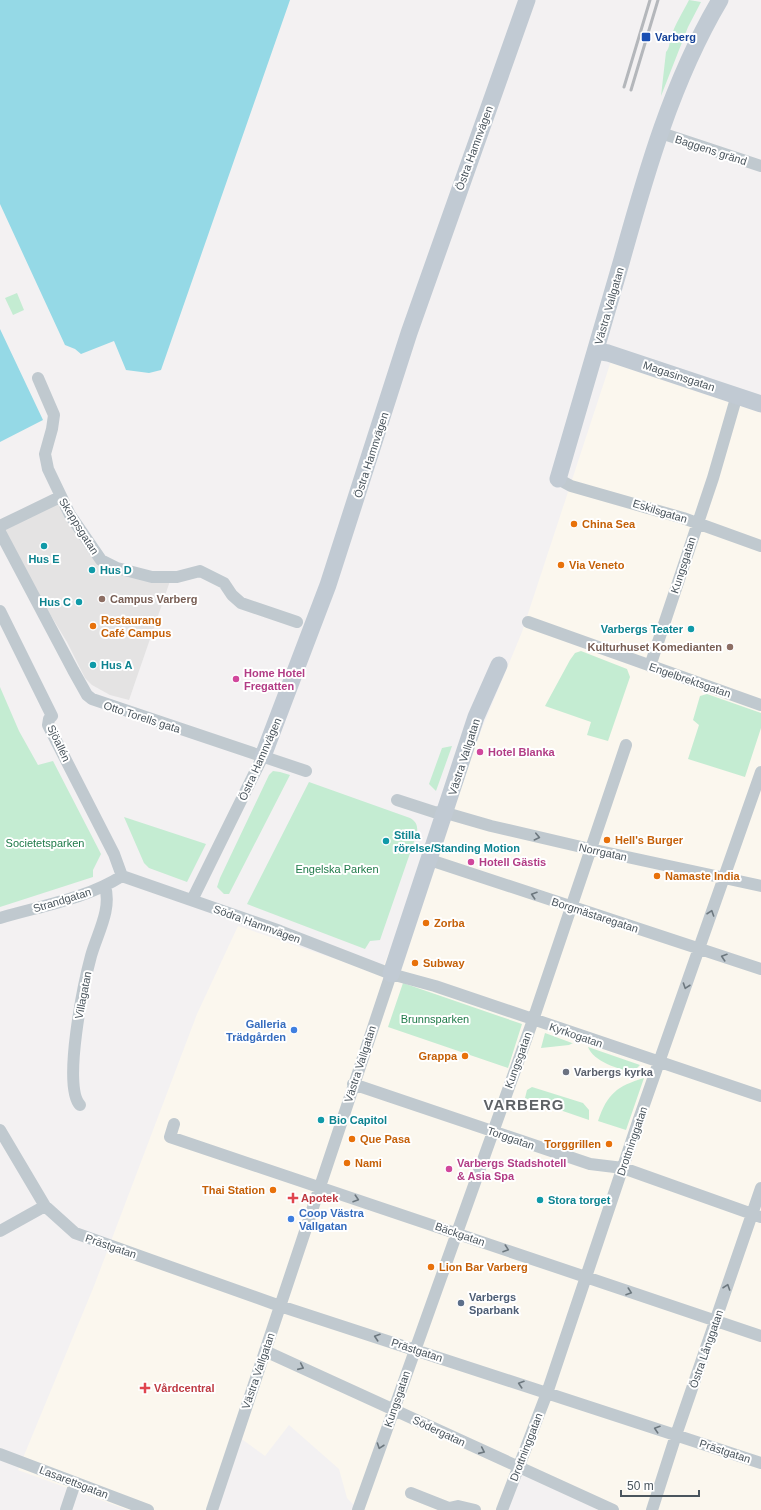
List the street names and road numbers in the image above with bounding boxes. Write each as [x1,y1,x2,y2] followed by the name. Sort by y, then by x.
[453,104,495,192] street label: Östra Hamnvägen
[674,133,748,167] street label: Baggens gränd
[592,266,626,346] street label: Västra Vallgatan
[642,359,716,393] street label: Magasinsgatan
[352,411,390,499] street label: Östra Hamnvägen
[57,496,101,556] street label: Skeppsgatan
[631,497,689,525] street label: Eskilsgatan
[668,535,698,595] street label: Kungsgatan
[648,660,732,700] street label: Engelbrektsgatan
[102,699,183,735] street label: Otto Torells gata
[236,716,284,802] street label: Östra Hamnvägen
[446,717,482,797] street label: Västra Vallgatan
[45,723,73,763] street label: Sjöallén
[578,841,628,863] street label: Norrgatan
[32,886,92,914] street label: Strandgatan
[550,895,640,935] street label: Borgmästaregatan
[212,903,302,945] street label: Södra Hamnvägen
[73,970,93,1020] street label: Villagatan
[548,1020,604,1050] street label: Kyrkogatan
[342,1024,378,1104] street label: Västra Vallgatan
[502,1030,534,1090] street label: Kungsgatan
[615,1105,649,1177] street label: Drottninggatan
[486,1124,536,1152] street label: Torggatan
[433,1220,487,1248] street label: Bäckgatan
[84,1232,138,1260] street label: Prästgatan
[687,1308,725,1390] street label: Östra Långgatan
[239,1331,277,1411] street label: Västra Vallgatan
[390,1336,444,1364] street label: Prästgatan
[382,1369,412,1429] street label: Kungsgatan
[507,1411,545,1483] street label: Drottninggatan
[411,1414,467,1448] street label: Södergatan
[698,1437,752,1465] street label: Prästgatan
[38,1463,110,1501] street label: Lasarettsgatan

